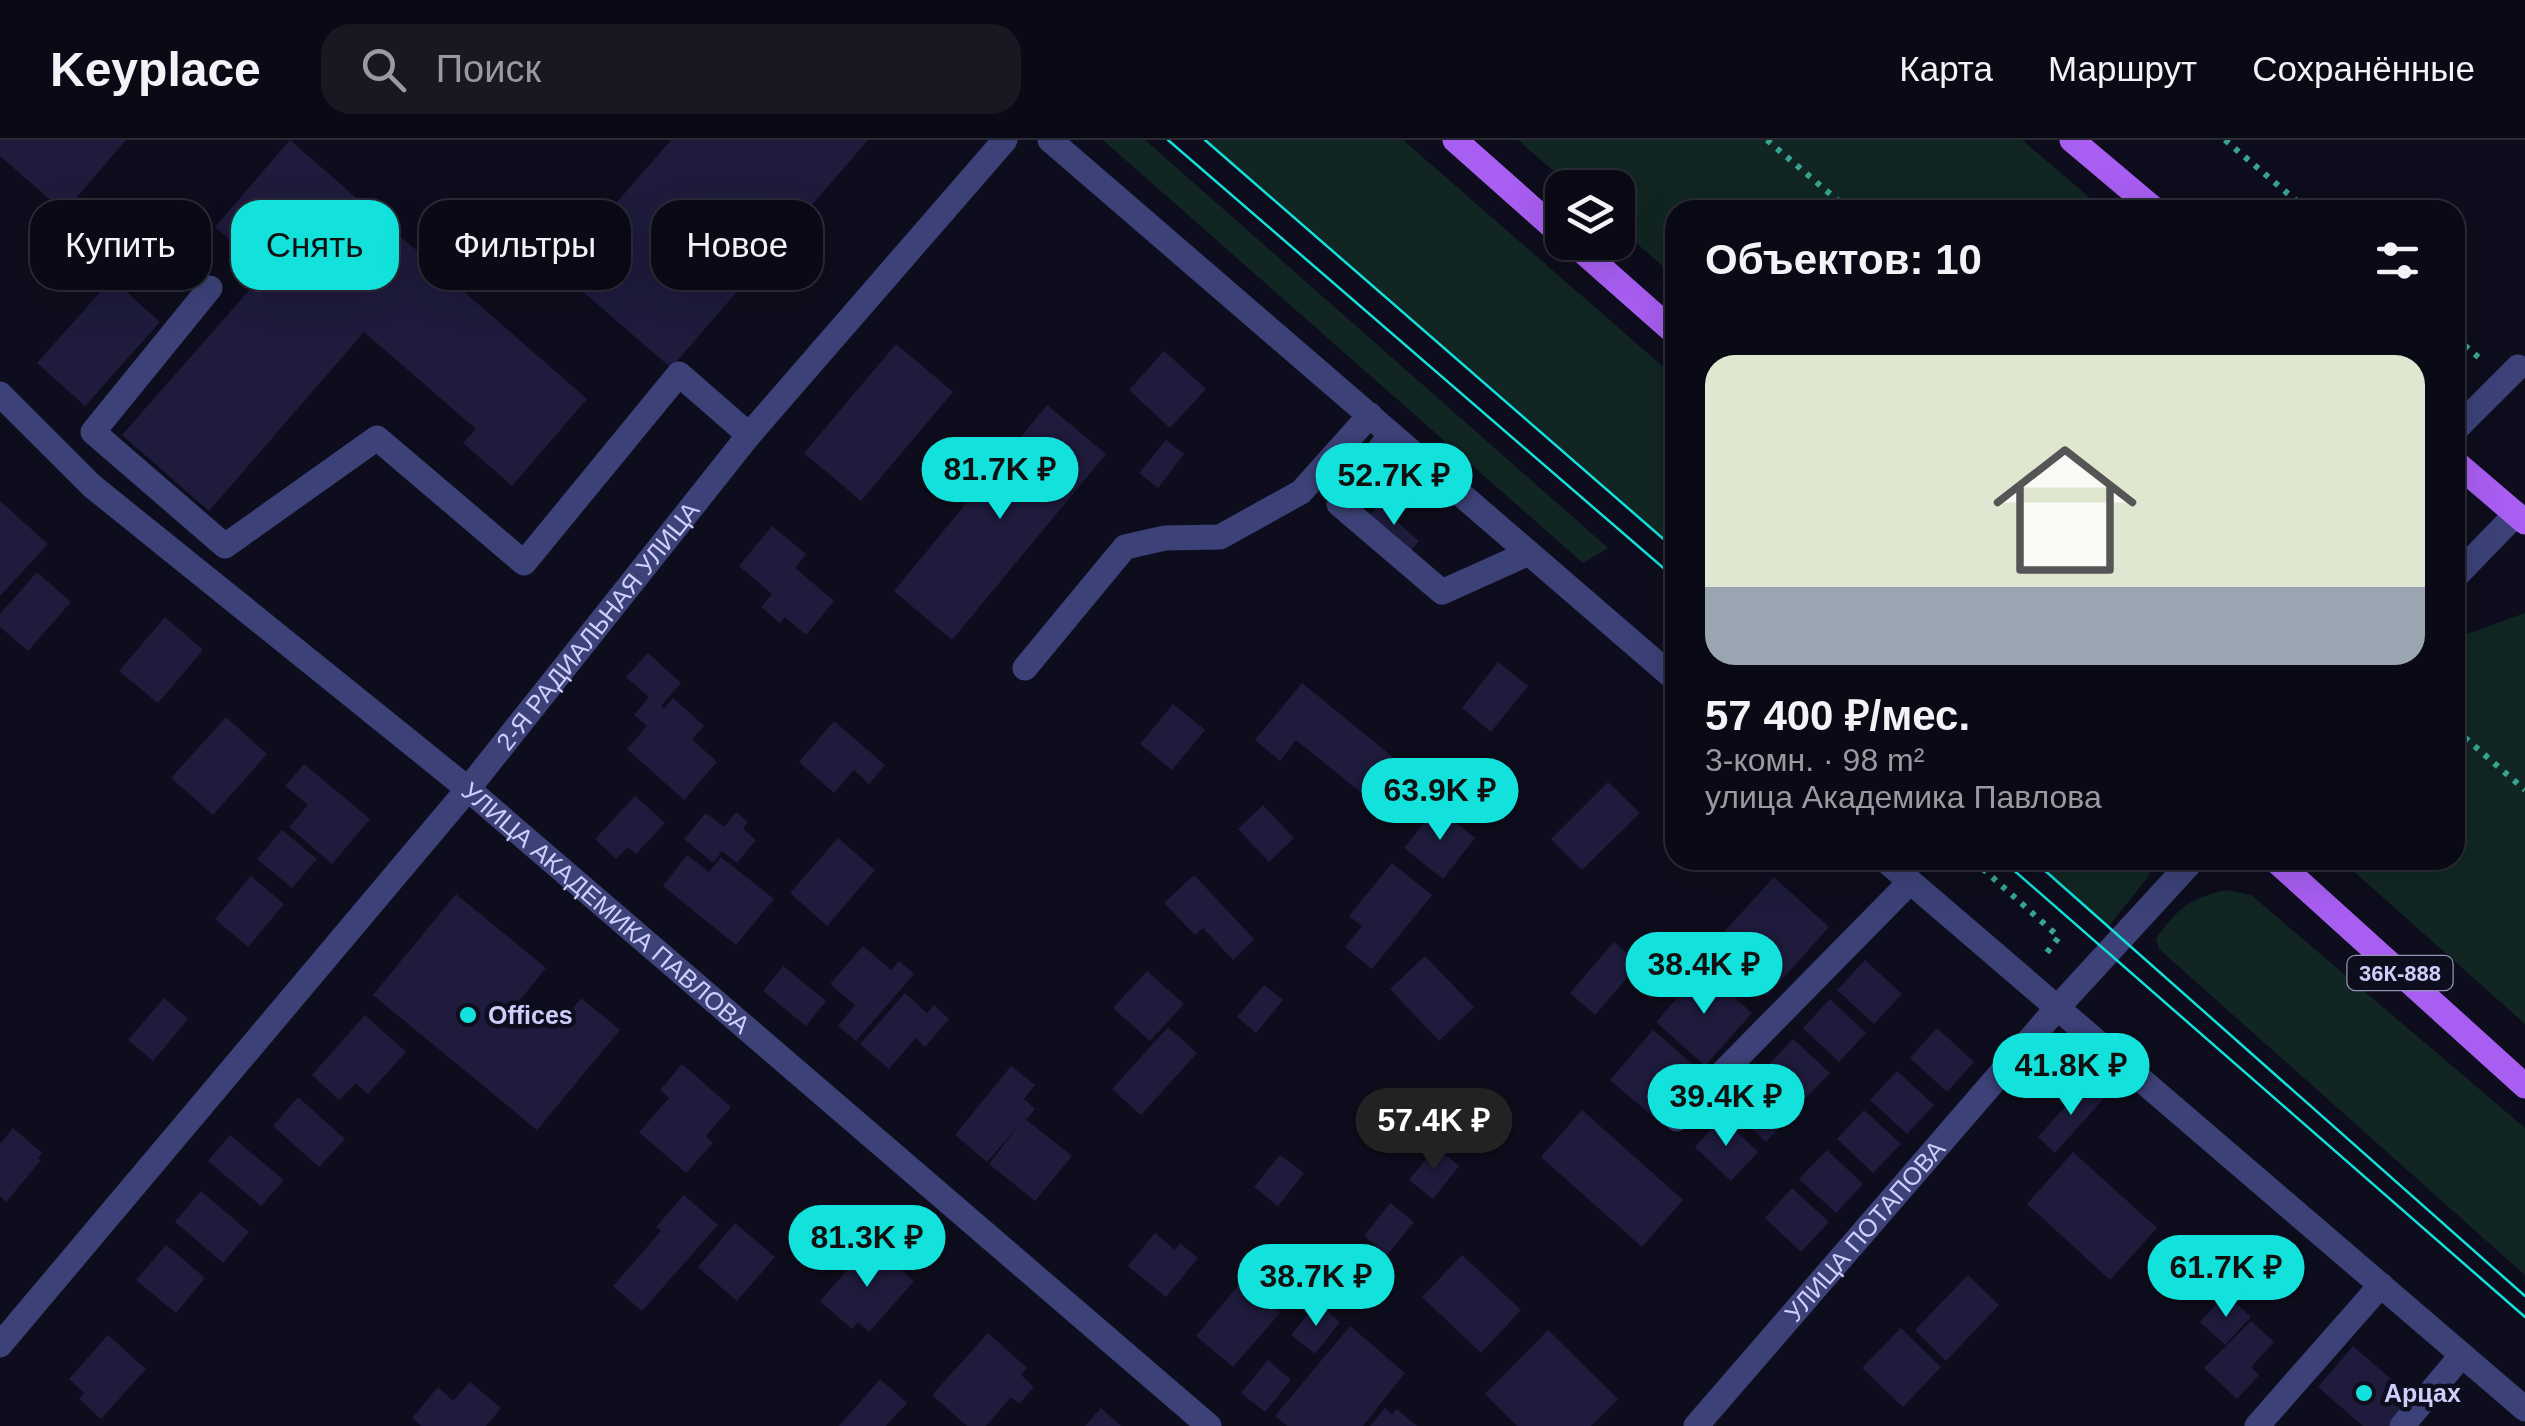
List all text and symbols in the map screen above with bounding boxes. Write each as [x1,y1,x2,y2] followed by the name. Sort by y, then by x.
[321,24,1021,114] search box
[356,42,411,97] icon: search
[50,43,261,96] text: Keyplace
[436,48,541,90] text: Поиск
[1899,49,1993,88] text: Карта
[2048,49,2197,88] text: Маршрут
[2252,49,2475,88] text: Сохранённые
[1545,170,1635,260] map controls
[1545,170,1635,260] button: layers
[30,200,211,290] chip: Купить
[231,200,399,290] chip: Снять
[419,200,631,290] chip: Фильтры
[651,200,823,290] chip: Новое
[2370,233,2425,288] icon: filters
[1705,236,1982,283] text: Объектов: 10
[1975,420,2155,600] icon: home
[908,437,1092,522] pin: 81.7K ₽
[1302,443,1486,528] pin: 52.7K ₽
[944,451,1056,487] text: 81.7K ₽
[1338,457,1450,493] text: 52.7K ₽
[490,496,705,756] street label: 2-Я РАДИАЛЬНАЯ УЛИЦА
[1705,692,1970,739] text: 57 400 ₽/мес.
[1705,742,1924,778] text: 3-комн. · 98 m²
[1348,758,1532,843] pin: 63.9K ₽
[1384,772,1496,808] text: 63.9K ₽
[456,776,756,1039] street label: УЛИЦА АКАДЕМИКА ПАВЛОВА
[1705,779,2102,815] text: улица Академика Павлова
[1612,932,1796,1017] pin: 38.4K ₽
[1648,946,1760,982] text: 38.4K ₽
[2348,956,2452,990] road number: 36К-888
[488,1001,573,1029] place label: Offices
[457,1004,479,1026] marker: Offices
[1979,1033,2163,1118] pin: 41.8K ₽
[2015,1047,2127,1083] text: 41.8K ₽
[1634,1064,1818,1149] pin: 39.4K ₽
[1670,1078,1782,1114] text: 39.4K ₽
[1342,1088,1526,1173] pin: 57.4K ₽
[1378,1102,1490,1138] text: 57.4K ₽
[1779,1134,1951,1327] street label: УЛИЦА ПОТАПОВА
[775,1205,959,1290] pin: 81.3K ₽
[811,1219,923,1255] text: 81.3K ₽
[2134,1235,2318,1320] pin: 61.7K ₽
[1224,1244,1408,1329] pin: 38.7K ₽
[2170,1249,2282,1285] text: 61.7K ₽
[1260,1258,1372,1294] text: 38.7K ₽
[2384,1379,2461,1407] place label: Арцах
[2353,1382,2375,1404] marker: Арцах

